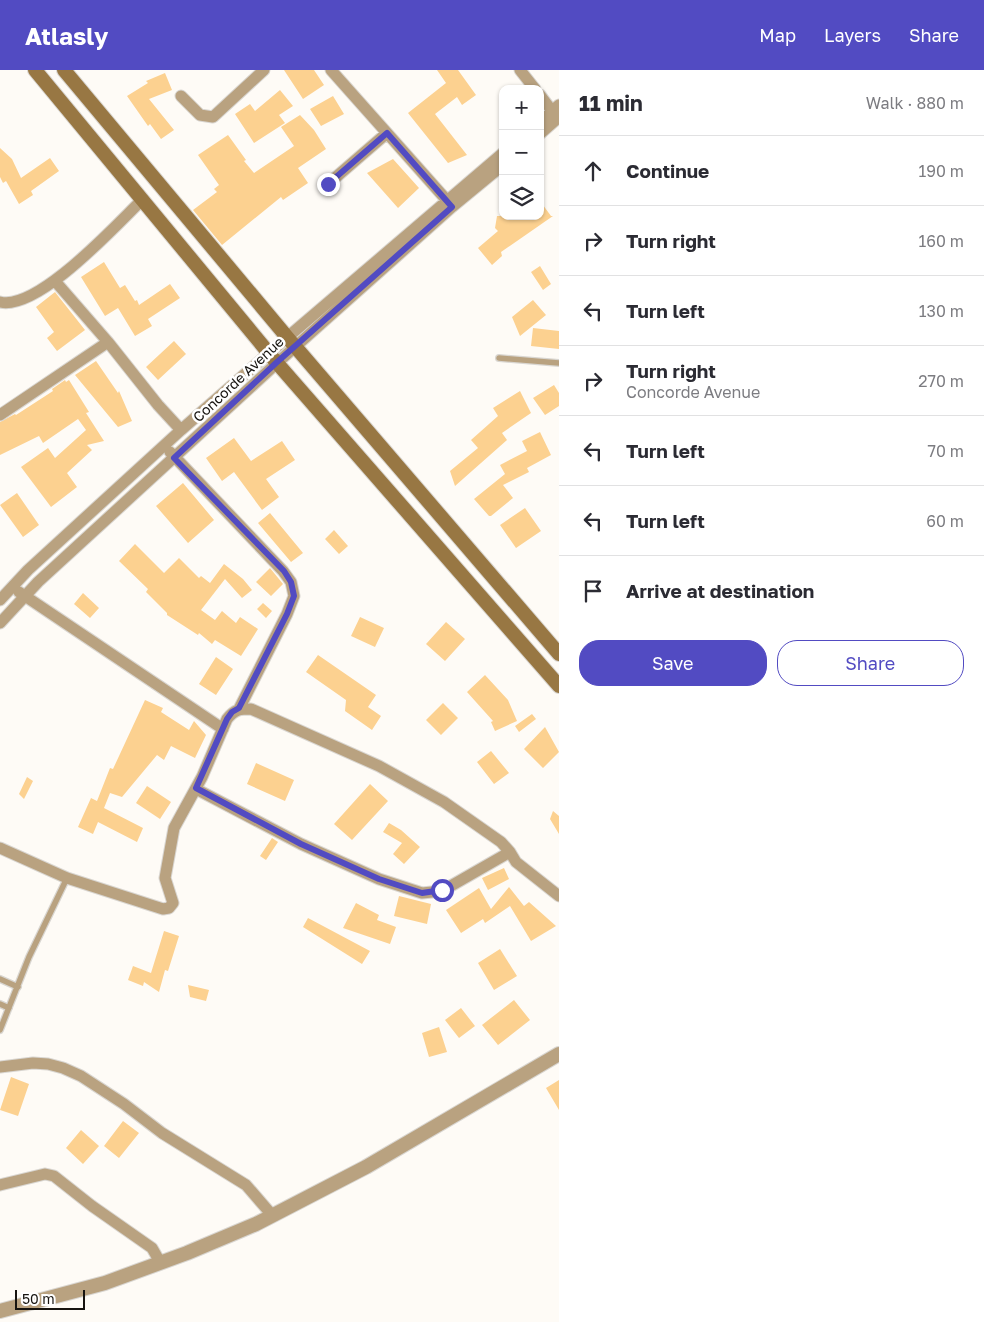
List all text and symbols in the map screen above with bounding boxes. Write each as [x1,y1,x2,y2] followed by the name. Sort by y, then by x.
[25,21,108,50] text: Atlasly
[759,24,796,46] text: Map
[824,24,881,46] text: Layers
[909,24,959,46] text: Share
[499,85,544,220] map controls
[499,85,544,130] button: +
[579,90,643,116] text: 11 min
[866,93,964,113] text: Walk · 880 m
[499,130,544,175] button: −
[579,157,607,185] icon: ahead
[626,159,709,182] text: Continue
[918,161,964,181] text: 190 m
[317,173,340,196] route end
[499,175,544,220] button: layers
[579,227,607,255] icon: right
[626,229,716,252] text: Turn right
[918,231,964,251] text: 160 m
[579,297,607,325] icon: left
[626,299,705,322] text: Turn left
[919,301,964,321] text: 130 m
[189,333,287,425] street label: Concorde Avenue
[626,359,716,382] text: Turn right
[579,367,607,395] icon: right
[918,371,964,391] text: 270 m
[626,382,760,402] text: Concorde Avenue
[579,437,607,465] icon: left
[626,439,705,462] text: Turn left
[927,441,964,461] text: 70 m
[579,507,607,535] icon: left
[626,509,705,532] text: Turn left
[926,511,964,531] text: 60 m
[579,577,607,605] icon: arrive
[626,579,814,602] text: Arrive at destination
[579,640,767,686] button: Save
[777,640,964,686] button: Share
[431,879,454,902] route start
[15,1287,85,1310] scale bar
[22,1290,55,1307] text: 50 m

